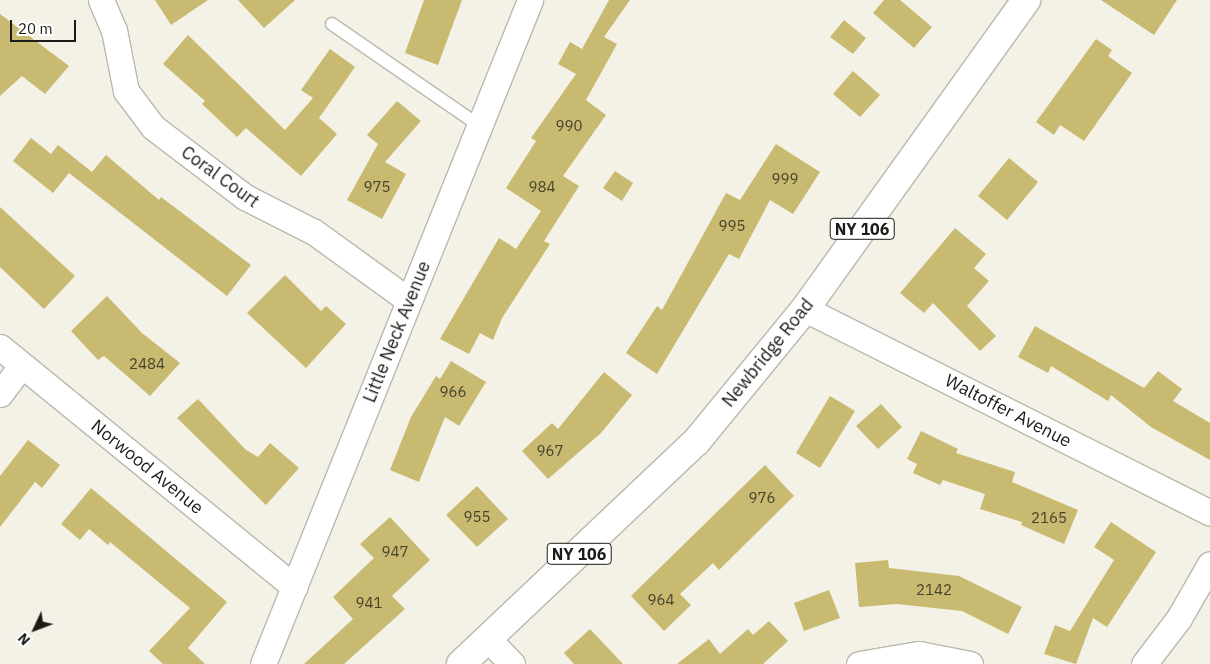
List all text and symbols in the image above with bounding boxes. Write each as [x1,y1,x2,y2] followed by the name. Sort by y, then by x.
[12,10,79,42] scale bar
[18,19,53,38] text: 20 m
[556,117,582,135] house number: 990
[177,142,263,212] street label: Coral Court
[772,170,798,188] house number: 999
[364,178,390,196] house number: 975
[529,178,555,196] house number: 984
[830,215,894,242] road number: NY 106
[719,217,745,235] house number: 995
[359,258,435,406] street label: Little Neck Avenue
[718,294,818,412] street label: Newbridge Road
[129,355,165,373] house number: 2484
[941,370,1075,452] street label: Waltoffer Avenue
[440,383,466,401] house number: 966
[87,415,207,519] street label: Norwood Avenue
[537,442,563,460] house number: 967
[749,489,775,507] house number: 976
[464,508,490,526] house number: 955
[1031,509,1067,527] house number: 2165
[546,540,612,568] road number: NY 106
[382,543,408,561] house number: 947
[916,581,952,599] house number: 2142
[648,591,674,609] house number: 964
[356,594,382,612] house number: 941
[10,604,60,654] north arrow
[14,629,34,649] text: N

